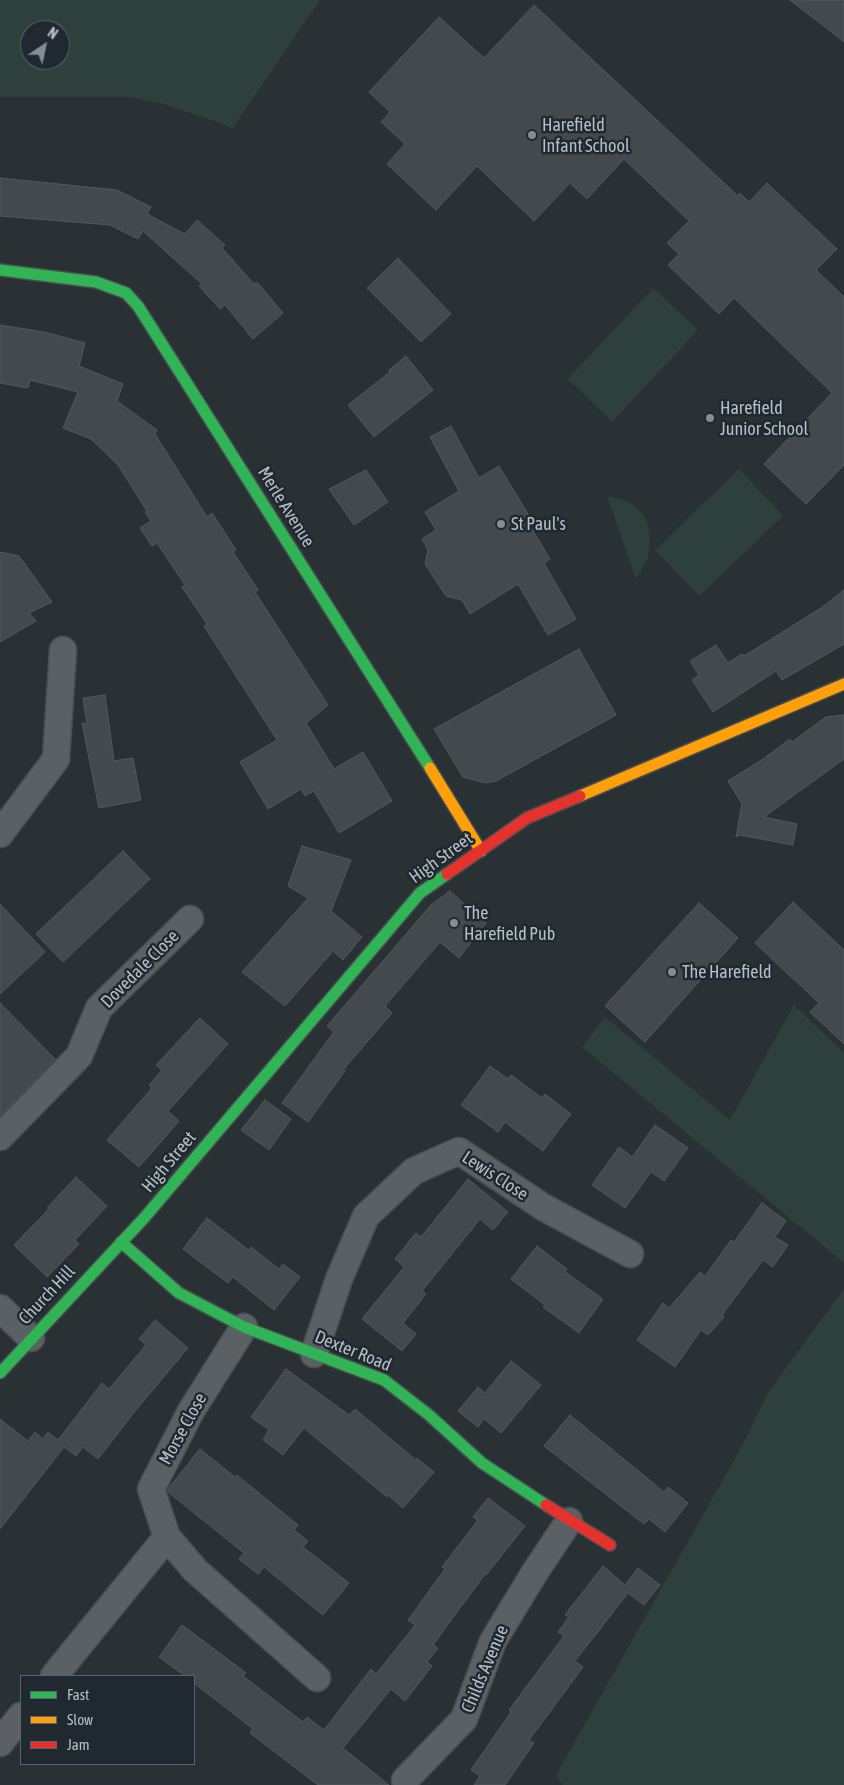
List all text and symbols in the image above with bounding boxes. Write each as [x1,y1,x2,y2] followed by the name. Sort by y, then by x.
[20,20,70,70] north arrow
[45,24,61,42] text: N
[542,114,630,156] place label: Harefield Infant School
[526,129,538,141] marker: Harefield Infant School
[720,397,808,439] place label: Harefield Junior School
[704,412,716,424] marker: Harefield Junior School
[253,463,319,551] street label: Merle Avenue
[511,513,566,535] place label: St Paul's
[495,518,507,530] marker: St Paul's
[405,828,477,888] street label: High Street
[464,902,555,944] place label: The Harefield Pub
[448,917,460,929] marker: The Harefield Pub
[96,925,184,1013] street label: Dovedale Close
[682,961,772,983] place label: The Harefield
[666,966,678,978] marker: The Harefield
[137,1127,201,1197] street label: High Street
[458,1147,532,1205] street label: Lewis Close
[14,1261,80,1329] street label: Church Hill
[312,1326,394,1376] street label: Dexter Road
[155,1389,211,1469] street label: Morse Close
[457,1622,513,1716] street label: Childs Avenue
[20,1675,195,1765] legend
[67,1686,89,1703] text: Fast
[67,1711,93,1728] text: Slow
[67,1736,90,1753] text: Jam

